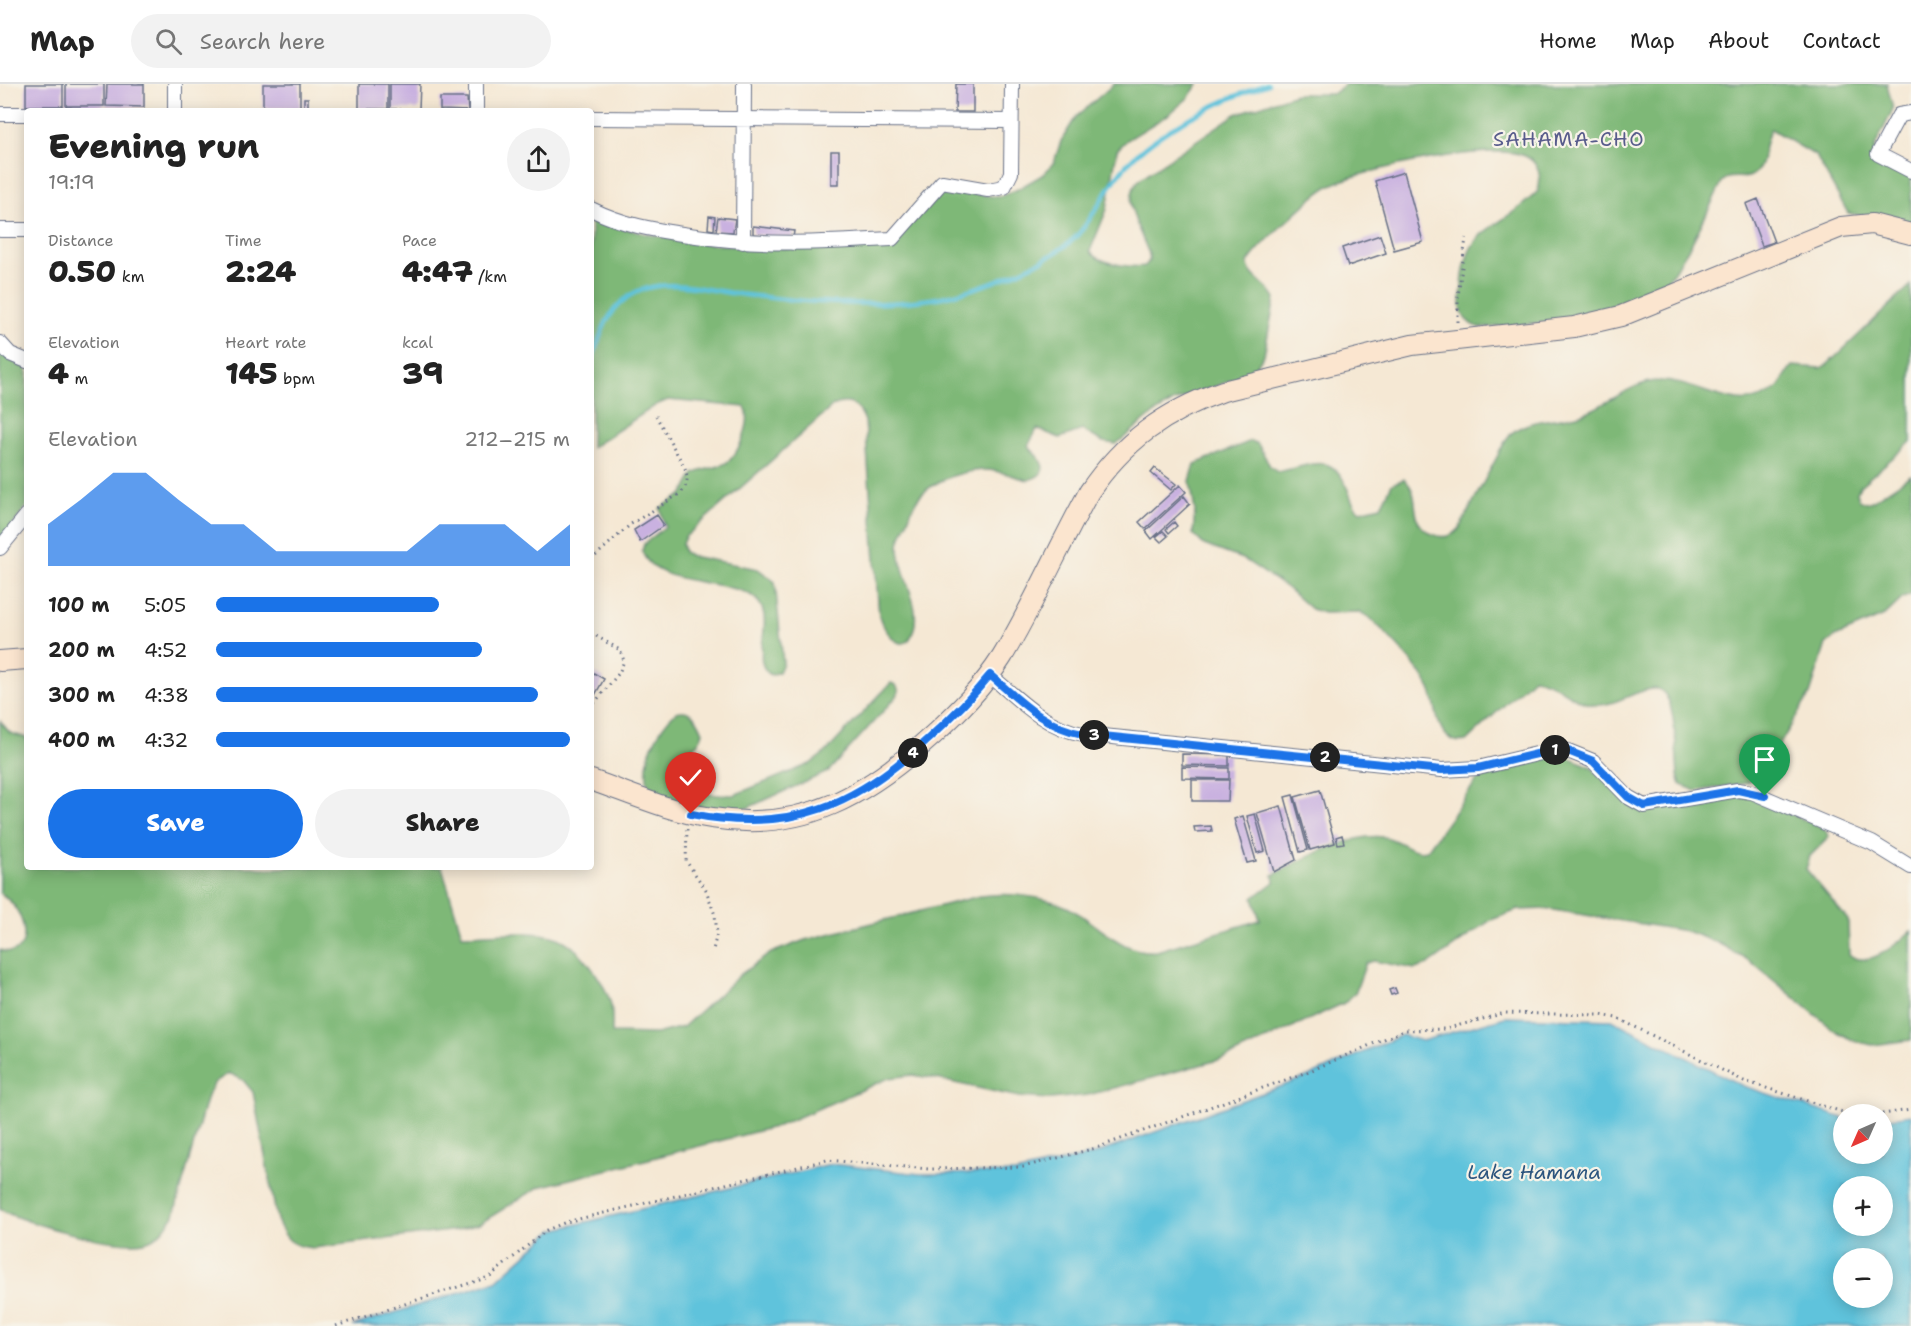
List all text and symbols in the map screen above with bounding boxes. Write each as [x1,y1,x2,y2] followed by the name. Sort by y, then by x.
[131,14,551,68] search box
[30,22,95,60] text: Map
[152,25,185,58] icon: search
[200,27,325,56] text: Search here
[1539,27,1597,55] text: Home
[1630,27,1675,55] text: Map
[1708,27,1769,55] text: About
[1802,27,1881,55] text: Contact
[48,124,259,169] text: Evening run
[1493,126,1645,152] district label: SAHAMA-CHO
[507,128,570,191] button: share
[48,169,95,195] text: 19:19
[48,230,114,251] text: Distance
[225,230,262,251] text: Time
[402,230,437,251] text: Pace
[48,251,116,292] text: 0.50
[225,251,296,292] text: 2:24
[402,251,473,292] text: 4:47
[116,266,144,287] text: km
[473,266,507,287] text: /km
[48,332,120,353] text: Elevation
[225,332,307,353] text: Heart rate
[402,332,433,353] text: kcal
[48,353,69,394] text: 4
[225,353,278,394] text: 145
[402,353,443,394] text: 39
[69,368,88,389] text: m
[278,368,315,389] text: bpm
[48,426,138,452] text: Elevation
[464,426,570,452] text: 212–215 m
[48,592,110,618] text: 100 m
[144,592,186,618] text: 5:05
[48,637,115,663] text: 200 m
[144,637,187,663] text: 4:52
[48,682,115,708] text: 300 m
[144,682,189,708] text: 4:38
[1079,720,1109,750] pin: 3
[1088,724,1100,745] text: 3
[48,727,115,753] text: 400 m
[144,727,188,753] text: 4:32
[1739,734,1790,796] pin
[1540,735,1570,765] pin: 1
[898,738,928,768] pin: 4
[1551,739,1559,760] text: 1
[907,742,919,763] text: 4
[1310,742,1340,772] pin: 2
[1748,743,1781,776] icon: arrive
[1319,746,1331,767] text: 2
[665,752,716,814] pin
[674,761,707,794] icon: check
[48,789,303,858] button: Save
[315,789,570,858] button: Share
[1833,1104,1893,1164] north arrow
[1833,1104,1893,1308] map controls
[1467,1159,1601,1185] water label: Lake Hamana
[1833,1176,1893,1236] button: +
[1833,1248,1893,1308] button: −

